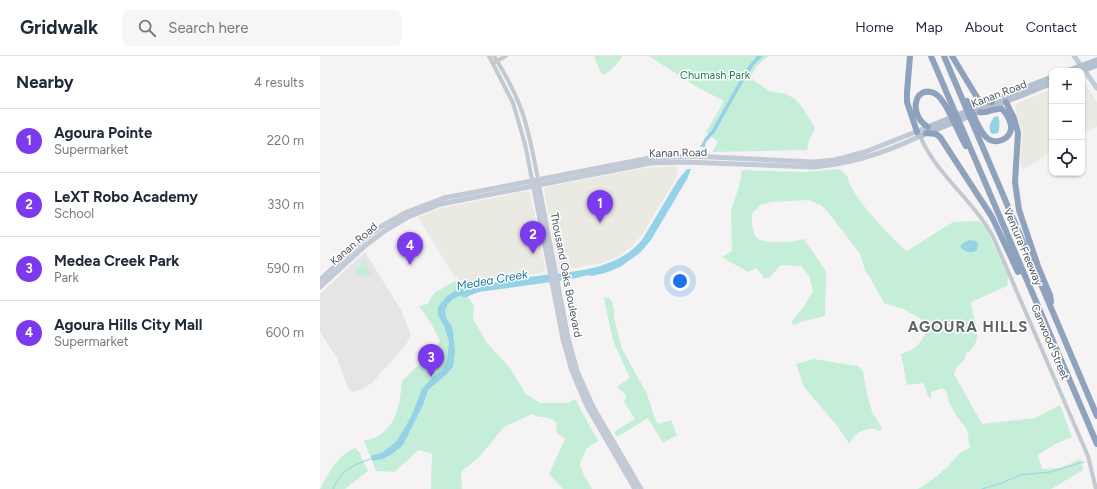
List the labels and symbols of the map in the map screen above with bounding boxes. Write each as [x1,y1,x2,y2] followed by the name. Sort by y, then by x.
[680,69,751,82] park label: Chumash Park
[970,78,1028,110] street label: Kanan Road
[649,146,707,160] street label: Kanan Road
[587,190,613,223] pin: 1
[1001,206,1045,288] street label: Ventura Freeway
[548,211,584,339] street label: Thousand Oaks Boulevard
[328,220,380,268] street label: Kanan Road
[520,221,546,254] pin: 2
[397,232,423,265] pin: 4
[455,267,530,293] water label: Medea Creek
[670,271,690,291] your location
[1028,302,1072,382] street label: Canwood Street
[908,318,1028,336] district label: AGOURA HILLS
[418,344,444,377] pin: 3

